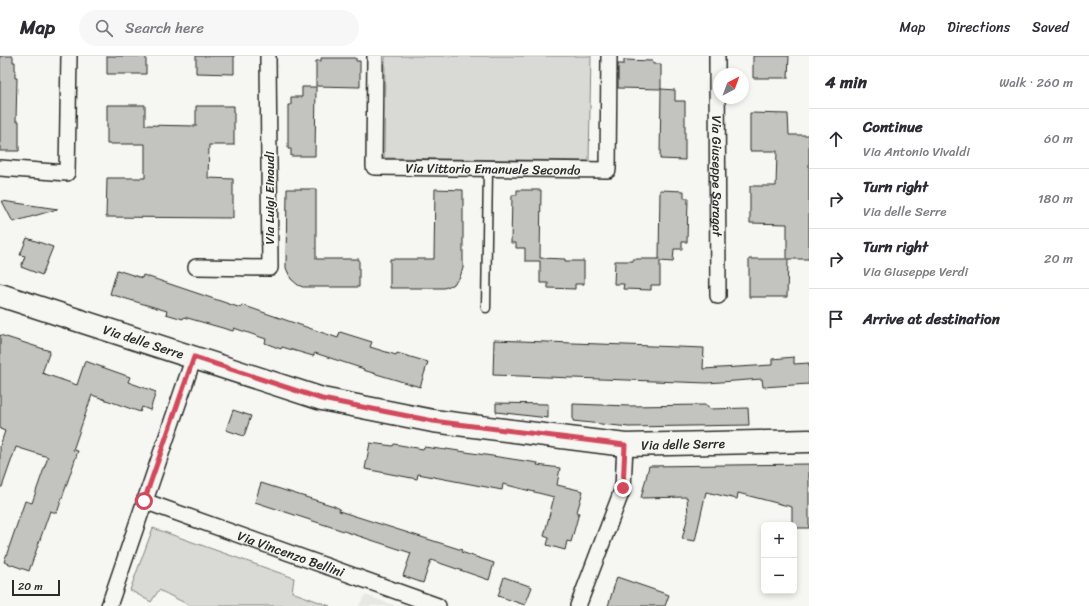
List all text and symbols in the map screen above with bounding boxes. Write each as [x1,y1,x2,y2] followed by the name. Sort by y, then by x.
[79,10,359,46] search box
[20,11,55,44] text: Map
[125,15,204,41] text: Search here
[899,15,925,40] text: Map
[947,15,1010,40] text: Directions
[1032,15,1069,40] text: Saved
[93,17,115,39] icon: search
[825,67,867,97] text: 4 min
[713,68,749,104] north arrow
[999,71,1073,94] text: Walk · 260 m
[863,114,923,140] text: Continue
[706,115,729,237] street label: Via Giuseppe Saragat
[1044,127,1073,150] text: 60 m
[825,128,847,150] icon: ahead
[863,140,970,163] text: Via Antonio Vivaldi
[258,151,281,245] street label: Via Luigi Einaudi
[405,156,581,181] street label: Via Vittorio Emanuele Secondo
[863,174,928,200] text: Turn right
[1038,187,1073,210] text: 180 m
[825,188,847,210] icon: right
[863,200,947,223] text: Via delle Serre
[863,234,928,260] text: Turn right
[1044,247,1073,270] text: 20 m
[825,248,847,270] icon: right
[863,260,968,283] text: Via Giuseppe Verdi
[863,306,1000,332] text: Arrive at destination
[825,308,847,330] icon: arrive
[100,318,187,365] street label: Via delle Serre
[641,431,725,456] street label: Via delle Serre
[614,479,632,497] route end
[135,492,153,510] route start
[761,522,797,594] map controls
[761,522,797,558] button: +
[234,524,348,583] street label: Via Vincenzo Bellini
[761,558,797,594] button: −
[18,577,43,596] text: 20 m
[12,578,60,597] scale bar

